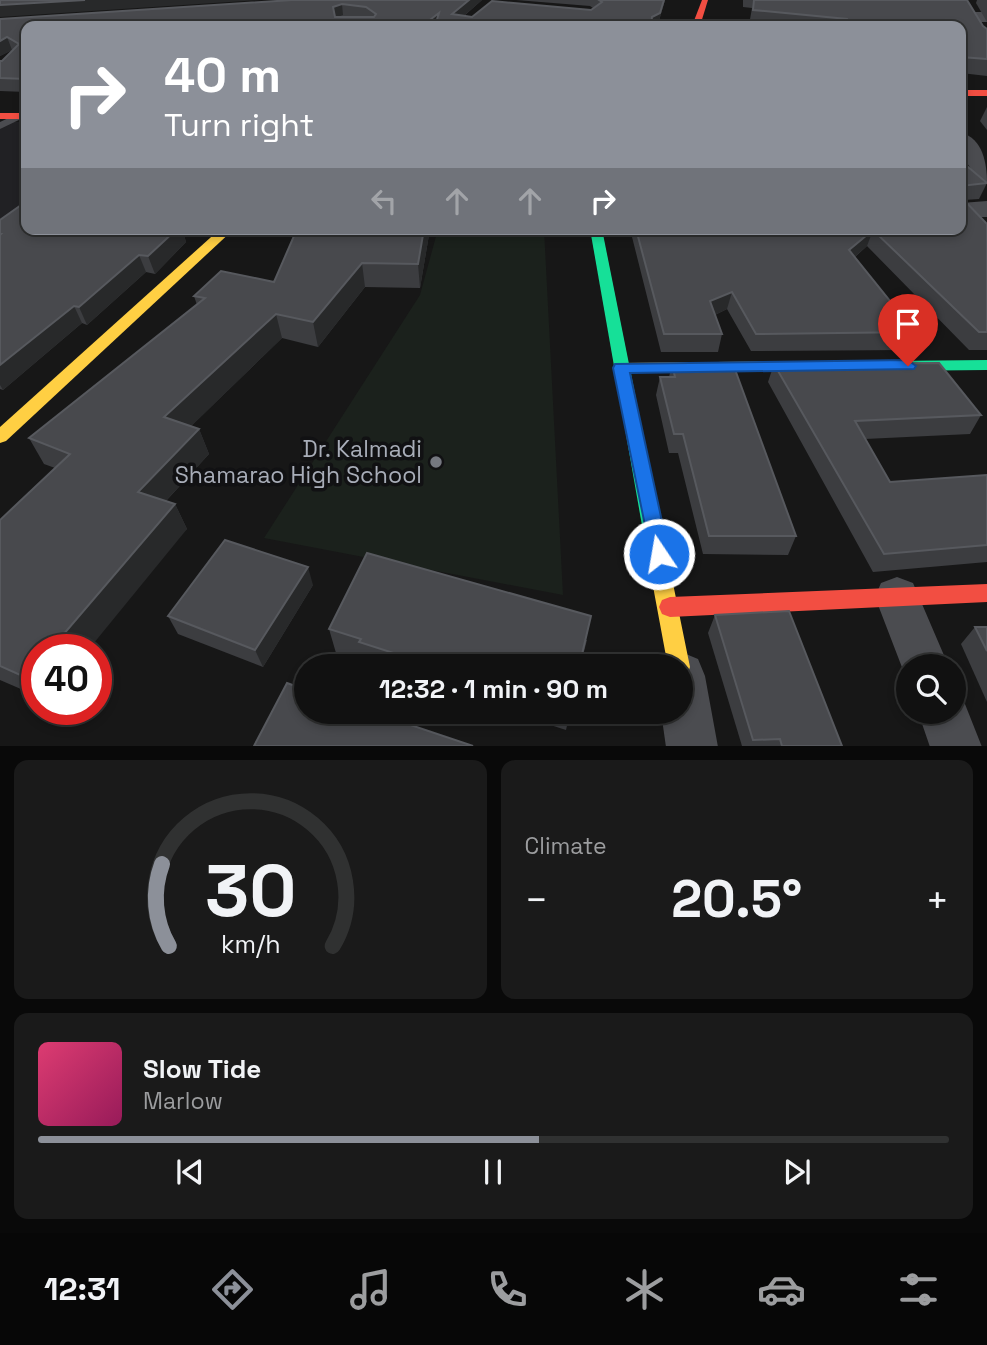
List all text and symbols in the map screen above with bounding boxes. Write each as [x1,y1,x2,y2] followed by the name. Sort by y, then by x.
[164,44,281,106] text: 40 m
[49,49,140,140] icon: right
[164,105,314,145] text: Turn right
[365,182,403,220] icon: left
[438,182,476,220] icon: ahead
[511,182,549,220] icon: ahead
[584,182,622,220] icon: right
[878,294,938,366] pin
[889,305,927,343] icon: arrive
[175,434,422,490] place label: Dr. Kalmadi Shamarao High School
[428,454,444,470] marker: Dr. Kalmadi Shamarao High School
[622,517,696,591] position arrow
[21,634,112,725] speed limit sign: 40
[896,654,966,724] map controls
[896,654,966,724] button: search
[379,672,608,706] text: 12:32 · 1 min · 90 m
[525,831,607,861] text: Climate
[205,844,296,937] text: 30
[671,866,802,932] text: 20.5°
[525,876,548,924] text: −
[925,876,949,924] text: +
[220,927,280,959] text: km/h
[143,1052,261,1086] text: Slow Tide
[143,1086,223,1116] text: Marlow
[171,1153,209,1191] icon: previous
[474,1153,512,1191] icon: pause
[778,1153,816,1191] icon: next
[208,1265,257,1314] icon: directions
[346,1265,395,1314] icon: music
[483,1265,532,1314] icon: phone
[620,1265,669,1314] icon: climate
[757,1265,806,1314] icon: car
[894,1265,943,1314] icon: filters
[44,1269,120,1309] text: 12:31

